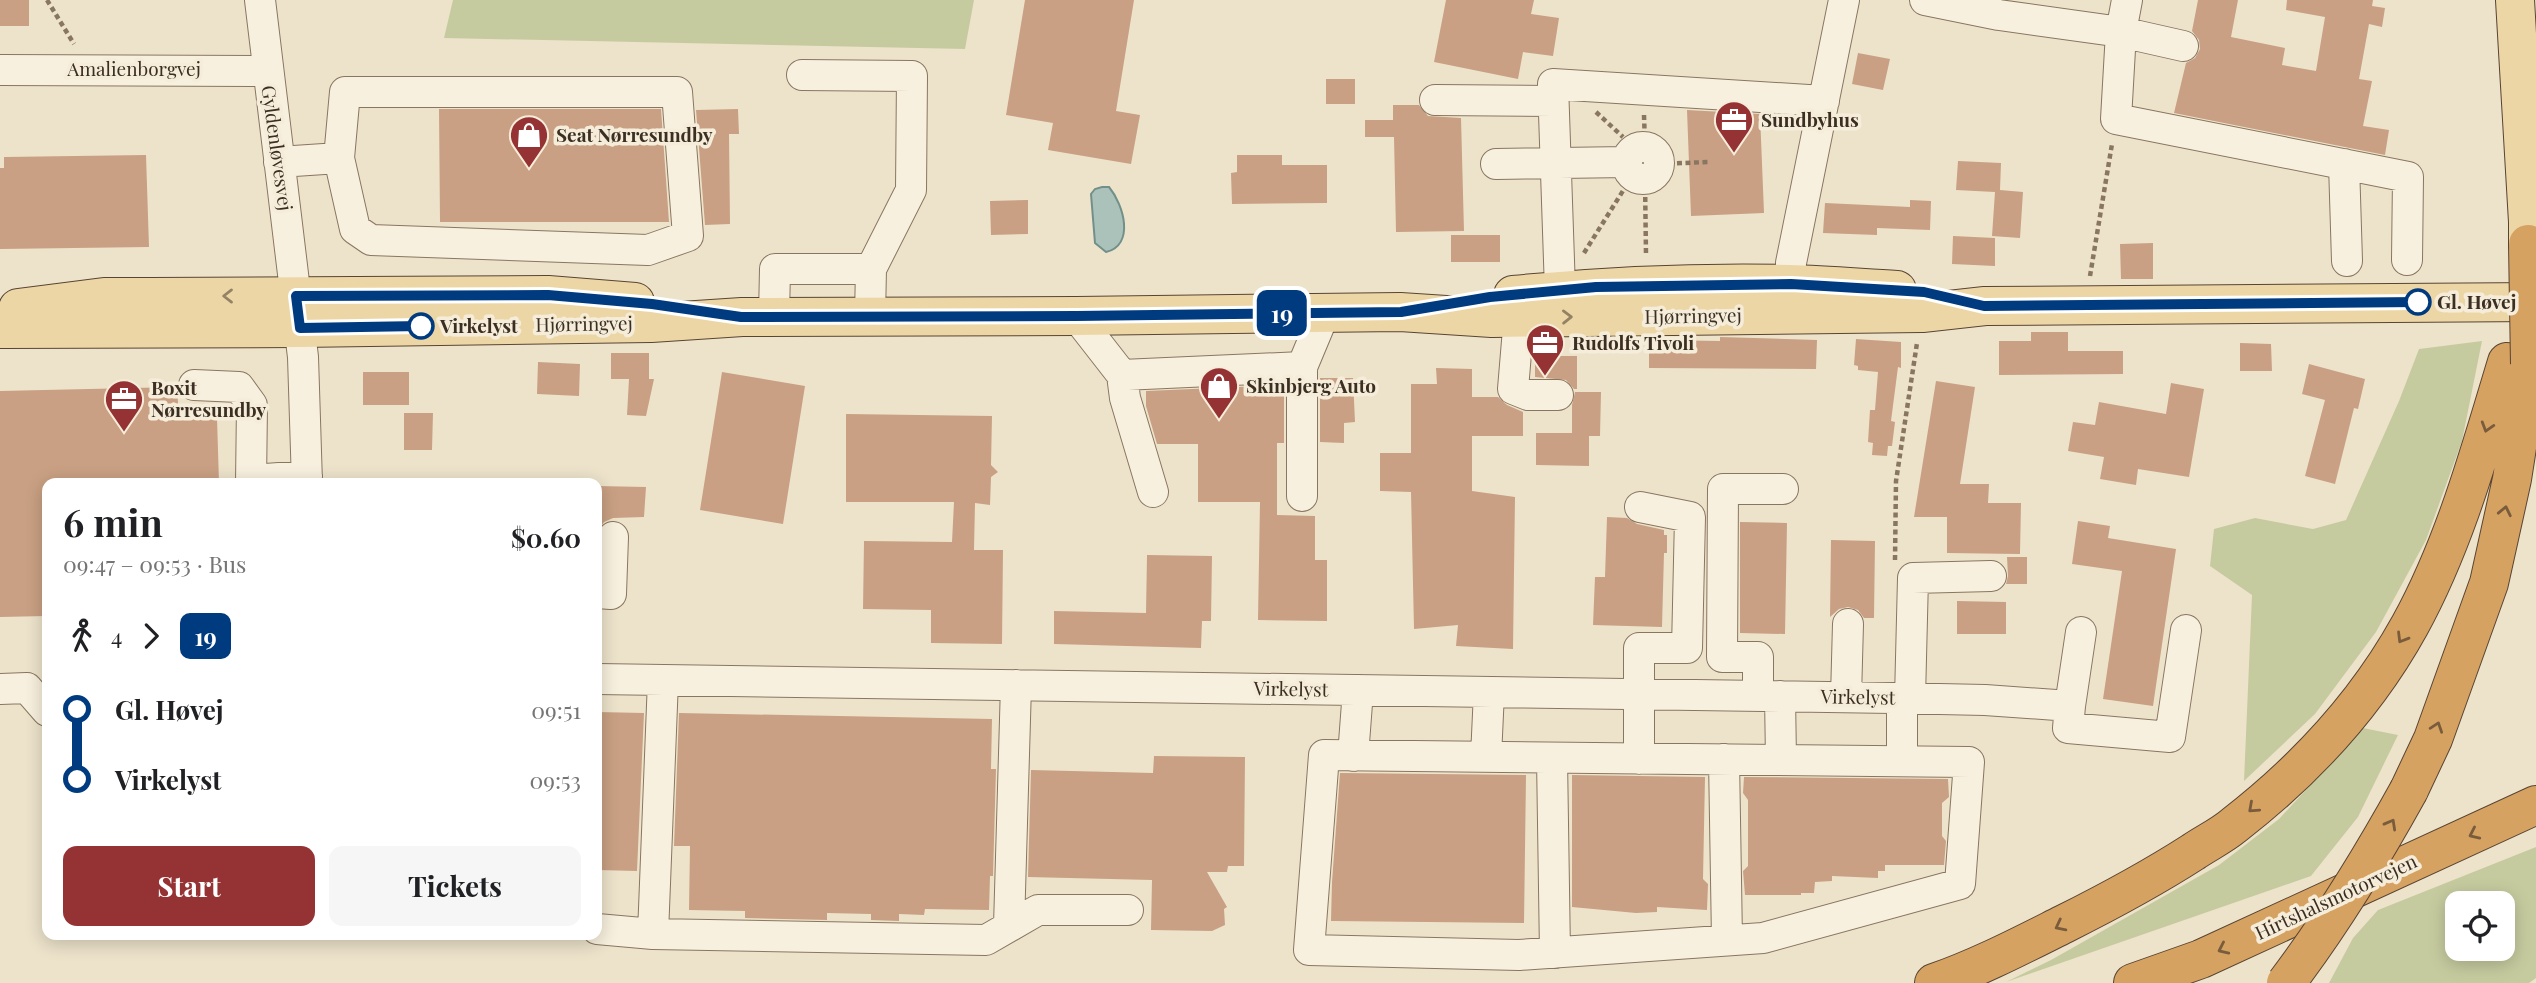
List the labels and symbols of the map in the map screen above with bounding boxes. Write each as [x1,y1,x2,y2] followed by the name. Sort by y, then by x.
[66,55,201,81] street label: Amalienborgvej
[256,84,300,212] street label: Gyldenløvesvej
[1713,99,1755,154] office icon: Sundbyhus
[1761,106,1859,132] place label: Sundbyhus
[508,114,550,169] shop icon: Seat Nørresundby
[556,121,713,147] place label: Seat Nørresundby
[222,288,233,304] one-way arrow
[2437,288,2516,314] place label: Gl. Høvej
[2405,289,2431,315] marker: Gl. Høvej
[1250,290,1314,336] line badge: 19
[1644,301,1742,329] street label: Hjørringvej
[535,309,633,337] street label: Hjørringvej
[1562,309,1572,325] one-way arrow
[439,312,518,338] place label: Virkelyst
[408,313,434,339] marker: Virkelyst
[1524,322,1566,377] office icon: Rudolfs Tivoli
[1572,329,1694,355] place label: Rudolfs Tivoli
[1198,365,1240,420] shop icon: Skinbjerg Auto
[1246,372,1376,398] place label: Skinbjerg Auto
[151,374,266,422] place label: Boxit Nørresundby
[103,378,145,433] office icon: Boxit Nørresundby
[2480,421,2495,433] one-way arrow
[2497,505,2511,517] one-way arrow
[2397,630,2410,643] one-way arrow
[1252,674,1329,702] street label: Virkelyst
[1819,682,1896,710] street label: Virkelyst
[2429,722,2443,734] one-way arrow
[2249,800,2262,812] one-way arrow
[2383,818,2396,831] one-way arrow
[2469,825,2481,839] one-way arrow
[2250,847,2421,945] street label: Hirtshalsmotorvejen
[2055,917,2067,931] one-way arrow
[2218,941,2230,955] one-way arrow

